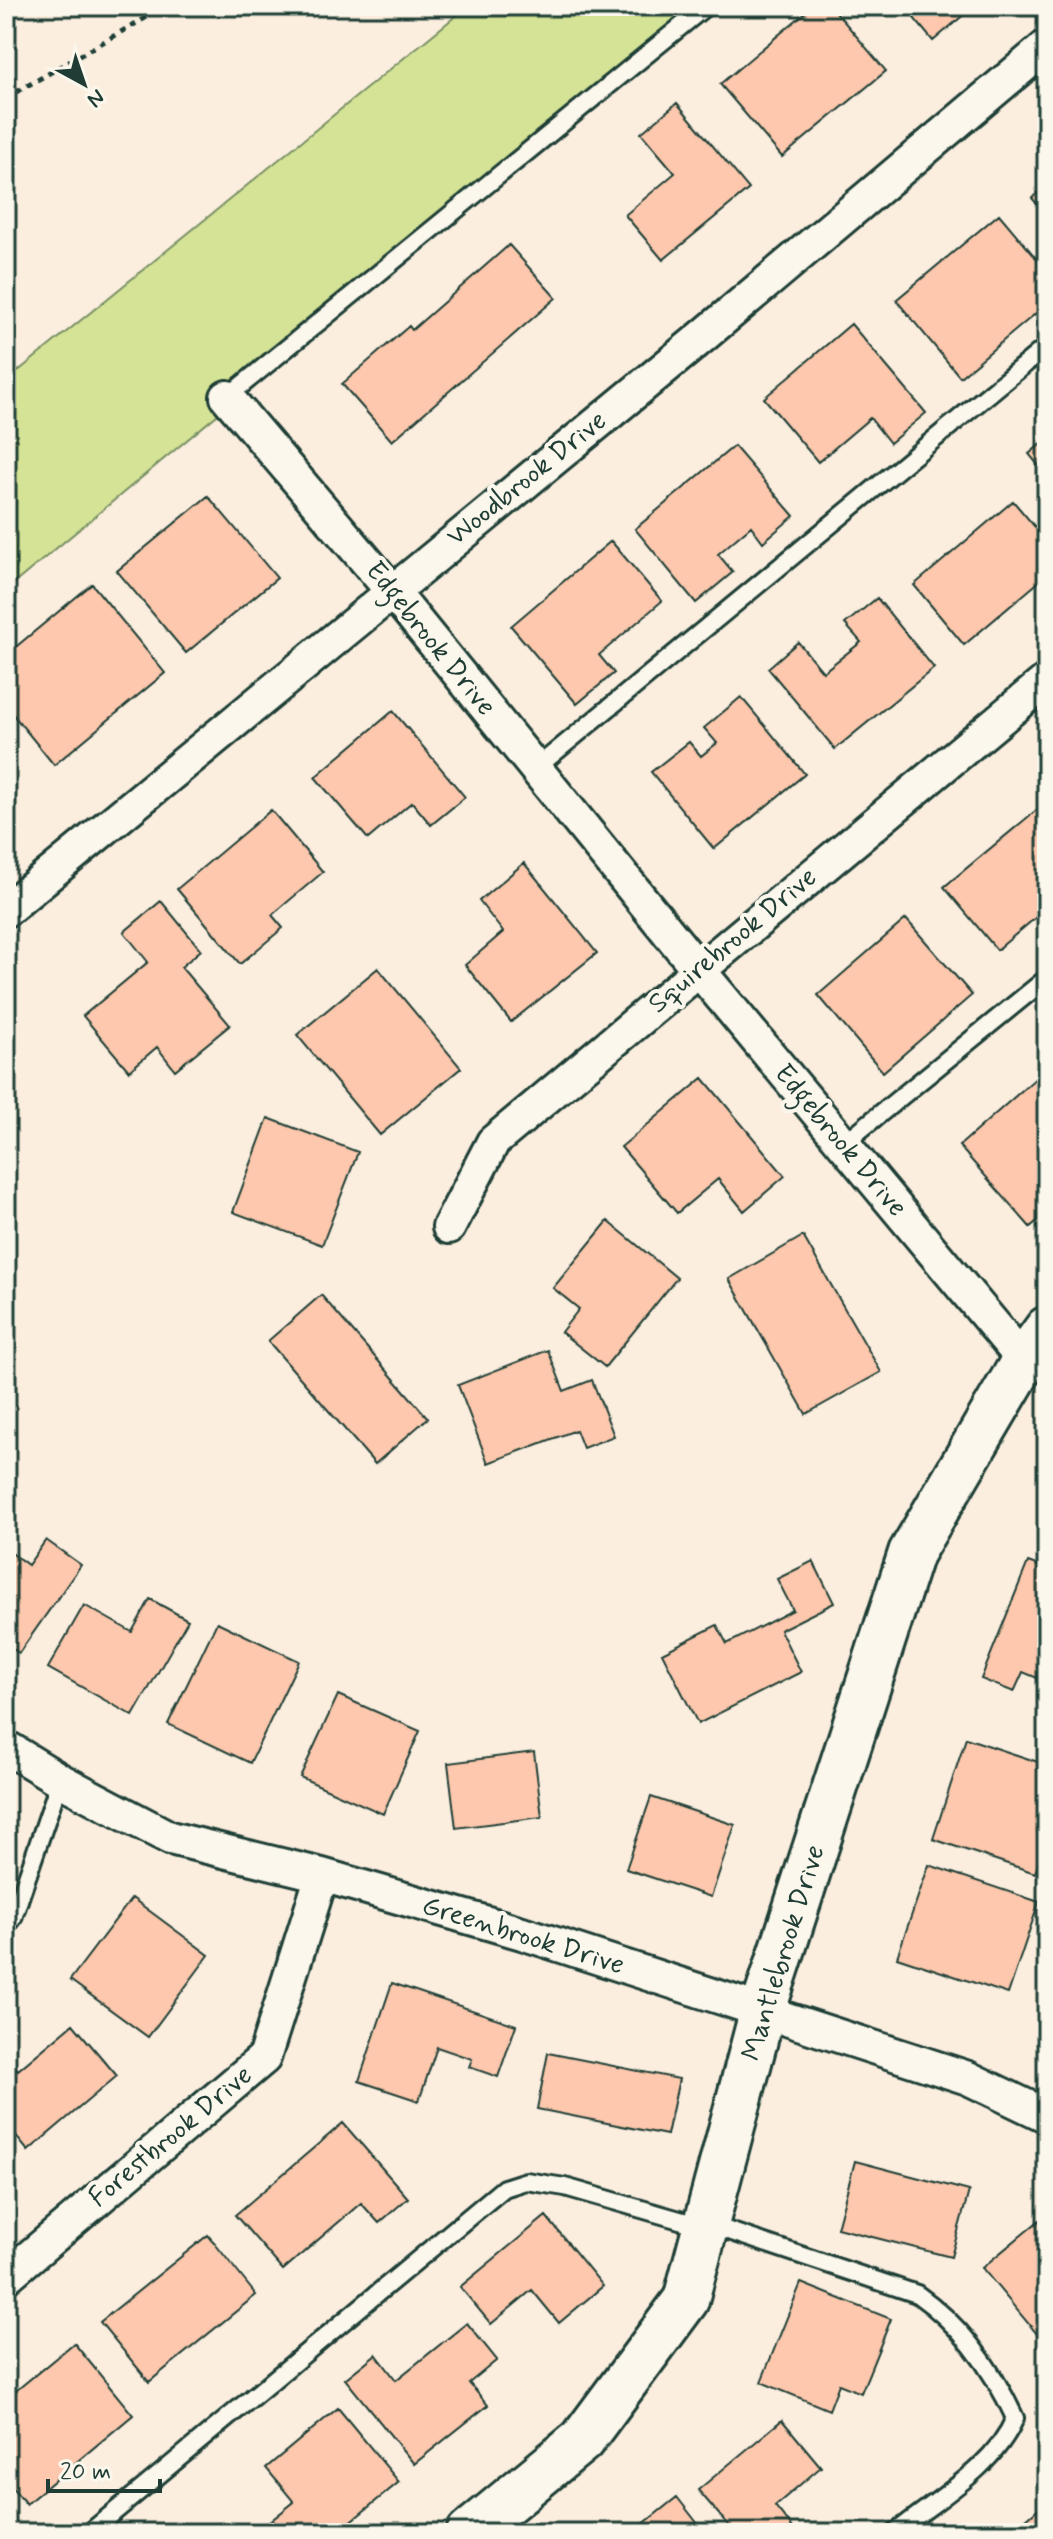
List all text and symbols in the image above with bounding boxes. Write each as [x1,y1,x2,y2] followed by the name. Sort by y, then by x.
[44,44,124,124] north arrow
[81,82,110,113] text: N
[439,403,615,555] street label: Woodbrook Drive
[354,554,504,726] street label: Edgebrook Drive
[641,859,825,1023] street label: Squirebrook Drive
[763,1057,915,1227] street label: Edgebrook Drive
[734,1841,834,2065] street label: Mantlebrook Drive
[417,1888,629,1984] street label: Greenbrook Drive
[81,2057,261,2217] street label: Forestbrook Drive
[48,2443,160,2493] scale bar
[60,2457,111,2488] text: 20 m

